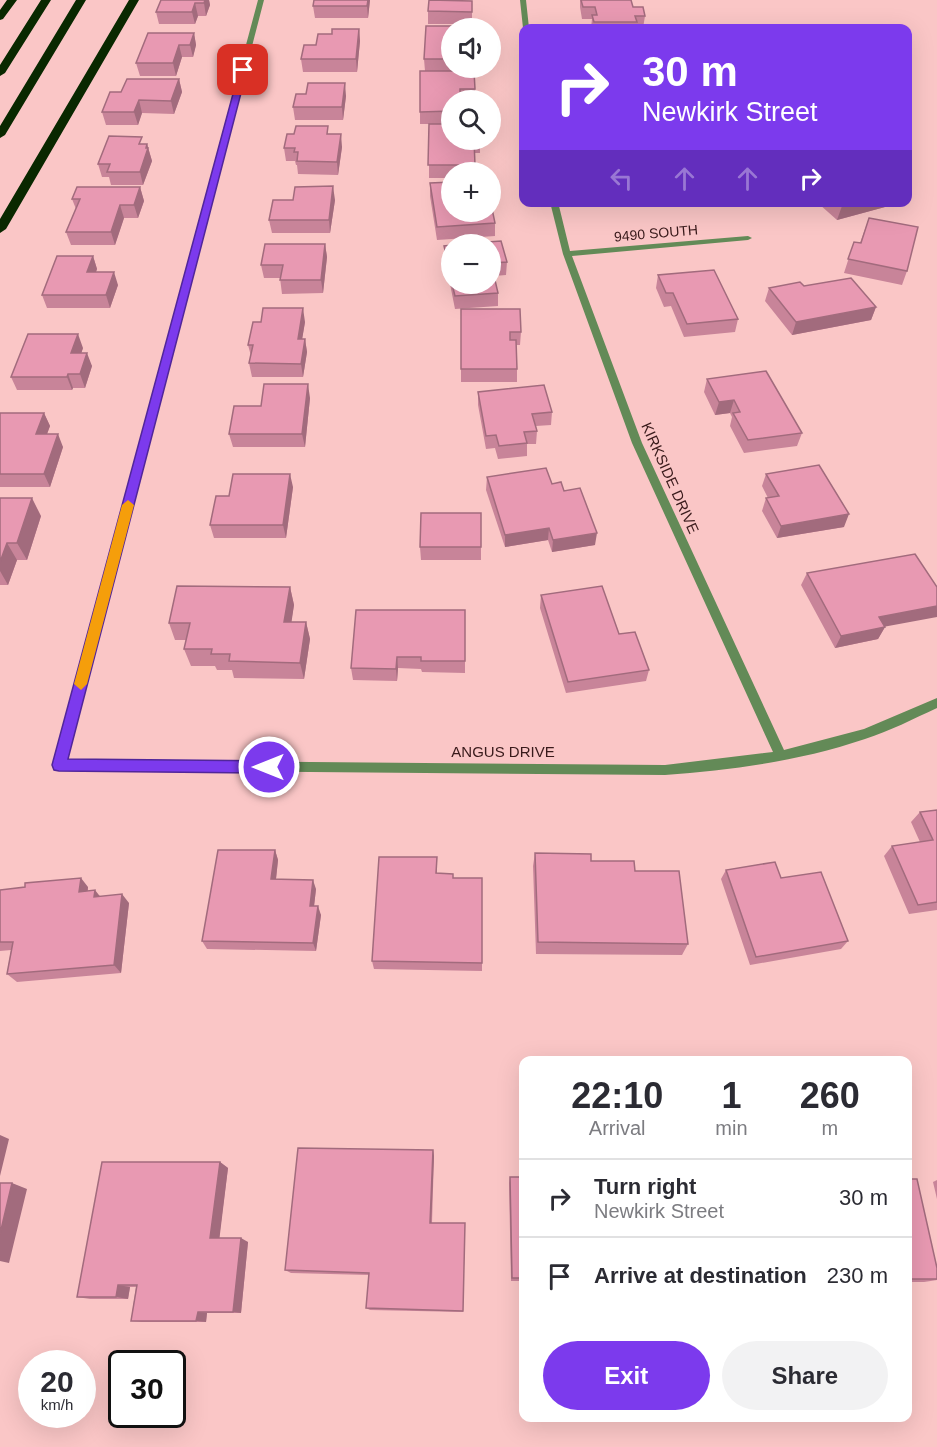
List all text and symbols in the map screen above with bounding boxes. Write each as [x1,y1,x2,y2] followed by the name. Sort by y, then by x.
[441,18,501,294] map controls
[441,18,501,78] button: sound
[217,44,268,95] pin
[543,48,621,126] icon: right
[642,48,738,95] text: 30 m
[226,53,259,86] icon: arrive
[441,90,501,150] button: search
[642,97,818,127] text: Newkirk Street
[441,162,501,222] button: +
[605,162,638,195] icon: left
[668,162,701,195] icon: ahead
[731,162,764,195] icon: ahead
[794,162,827,195] icon: right
[613,221,699,245] street label: 9490 SOUTH
[441,234,501,294] button: −
[638,420,703,536] street label: KIRKSIDE DRIVE
[237,735,301,799] position arrow
[451,743,555,760] street label: ANGUS DRIVE
[571,1075,663,1116] text: 22:10
[721,1075,741,1116] text: 1
[800,1075,860,1116] text: 260
[589,1117,646,1139] text: Arrival
[715,1117,748,1139] text: min
[821,1117,838,1139] text: m
[594,1174,696,1199] text: Turn right
[543,1182,576,1215] icon: right
[839,1185,888,1210] text: 30 m
[594,1200,724,1222] text: Newkirk Street
[543,1260,576,1293] icon: arrive
[594,1263,807,1288] text: Arrive at destination
[827,1263,888,1288] text: 230 m
[543,1341,710,1410] button: Exit
[722,1341,888,1410] button: Share
[108,1350,186,1428] speed limit sign: 30
[40,1365,74,1398] text: 20
[41,1396,73,1413] text: km/h

